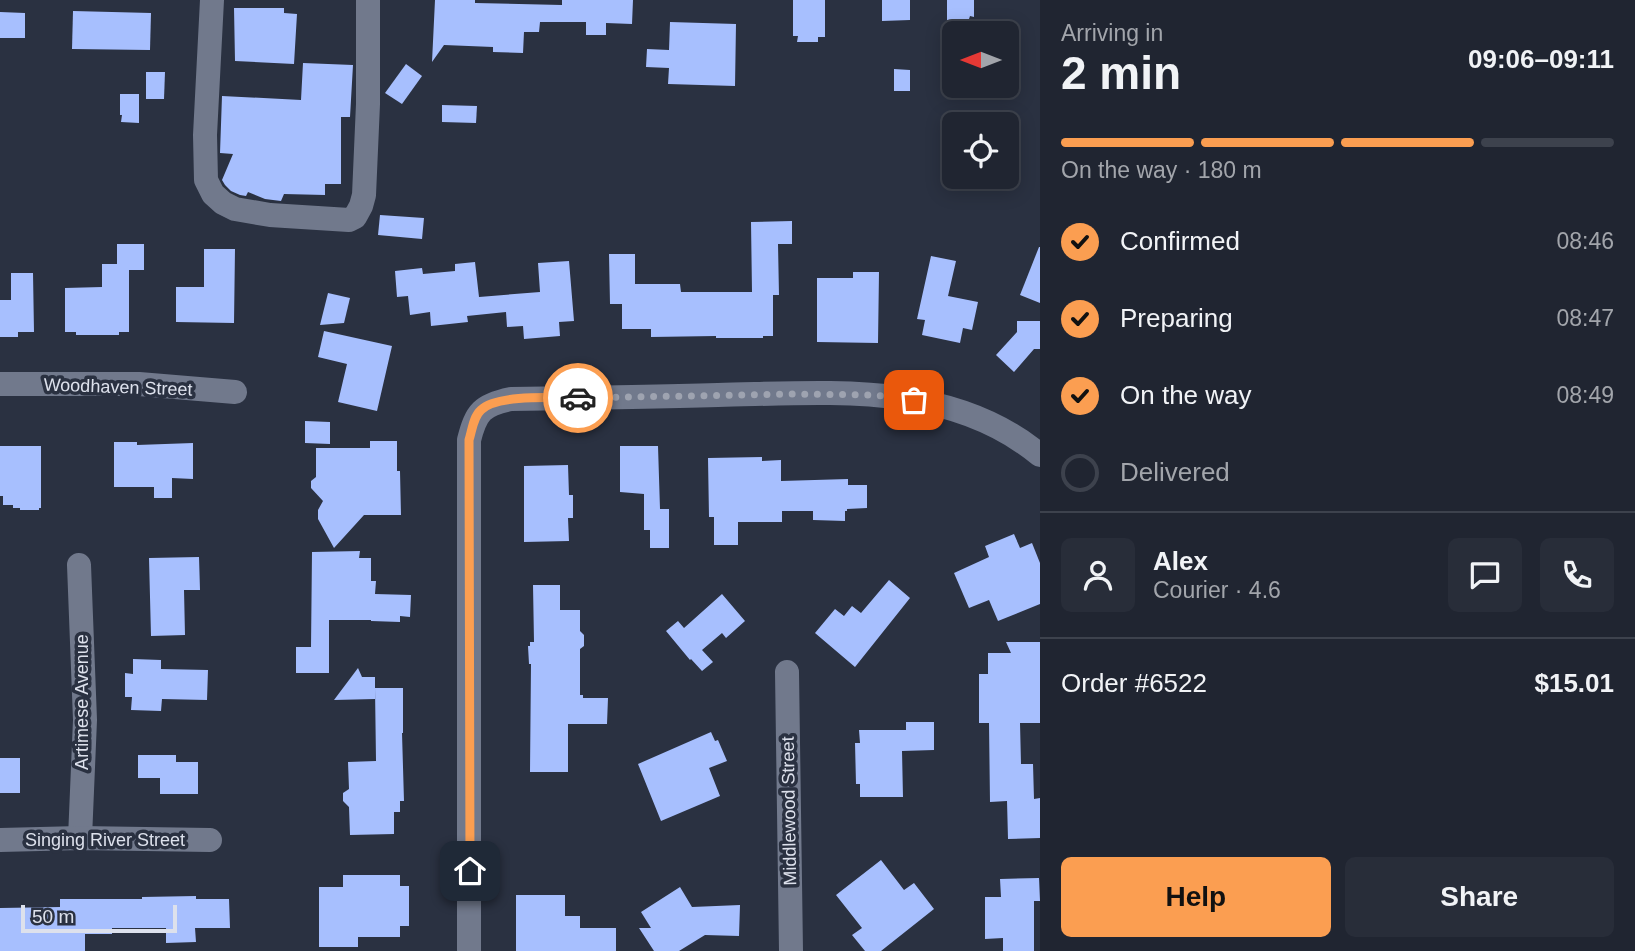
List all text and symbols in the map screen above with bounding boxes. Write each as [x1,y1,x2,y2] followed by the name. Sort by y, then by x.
[1061,20,1163,46] text: Arriving in
[942,21,1018,98] north arrow
[942,21,1019,189] map controls
[1468,44,1614,74] text: 09:06–09:11
[1061,47,1181,99] text: 2 min
[942,112,1019,189] button: locate
[1061,157,1262,183] text: On the way · 180 m
[1061,223,1099,261] icon: check
[1120,226,1240,256] text: Confirmed
[1556,228,1614,254] text: 08:46
[1061,300,1099,338] icon: check
[1120,303,1233,333] text: Preparing
[1556,305,1614,331] text: 08:47
[543,363,613,433] courier
[884,370,944,430] pin
[43,374,193,400] street label: Woodhaven Street
[1061,377,1099,415] icon: check
[559,379,597,417] icon: car
[1120,380,1252,410] text: On the way
[895,381,933,419] icon: bag
[1556,382,1614,408] text: 08:49
[1120,457,1230,487] text: Delivered
[1061,538,1135,612] button: person
[1448,538,1522,612] button: chat
[1540,538,1614,612] button: phone
[1153,546,1208,576] text: Alex
[1153,577,1281,603] text: Courier · 4.6
[72,634,92,770] street label: Artimese Avenue
[1061,668,1207,698] text: Order #6522
[1534,668,1614,698] text: $15.01
[778,736,800,886] street label: Middlewood Street
[25,830,185,850] street label: Singing River Street
[440,841,500,901] pin
[451,852,489,890] icon: home
[1061,857,1331,937] button: Help
[1345,857,1614,937] button: Share
[21,902,177,934] scale bar
[32,906,74,927] text: 50 m

